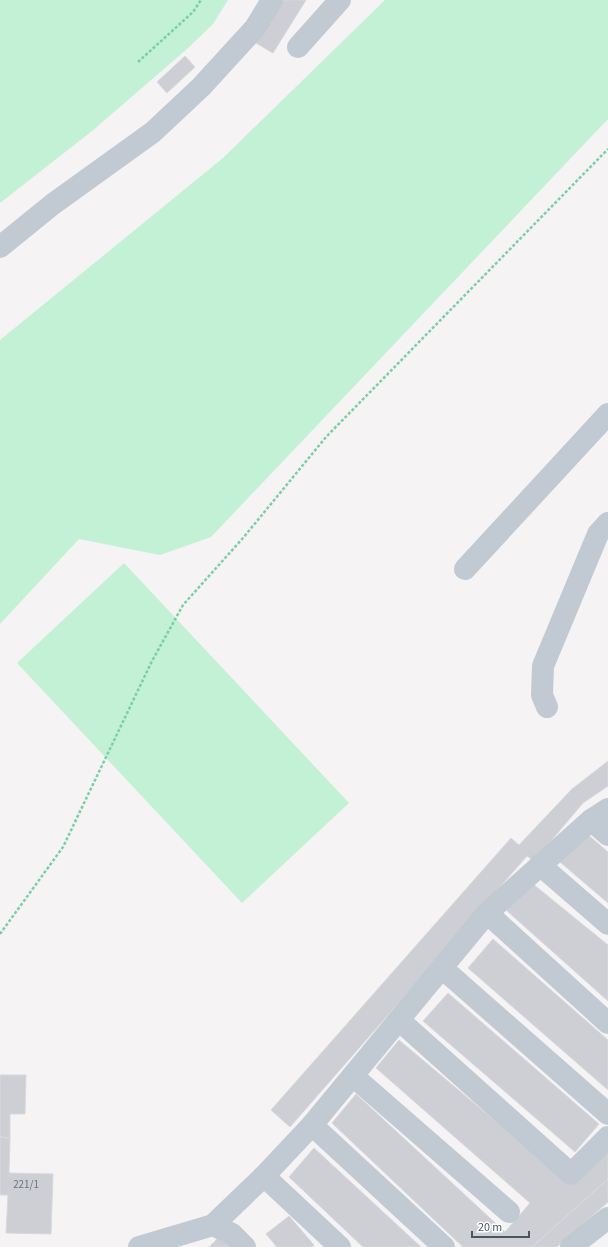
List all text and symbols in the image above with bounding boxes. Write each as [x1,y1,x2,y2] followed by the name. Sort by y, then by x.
[13,1177,39,1192] house number: 221/1
[472,1213,529,1239] scale bar
[478,1219,502,1236] text: 20 m

